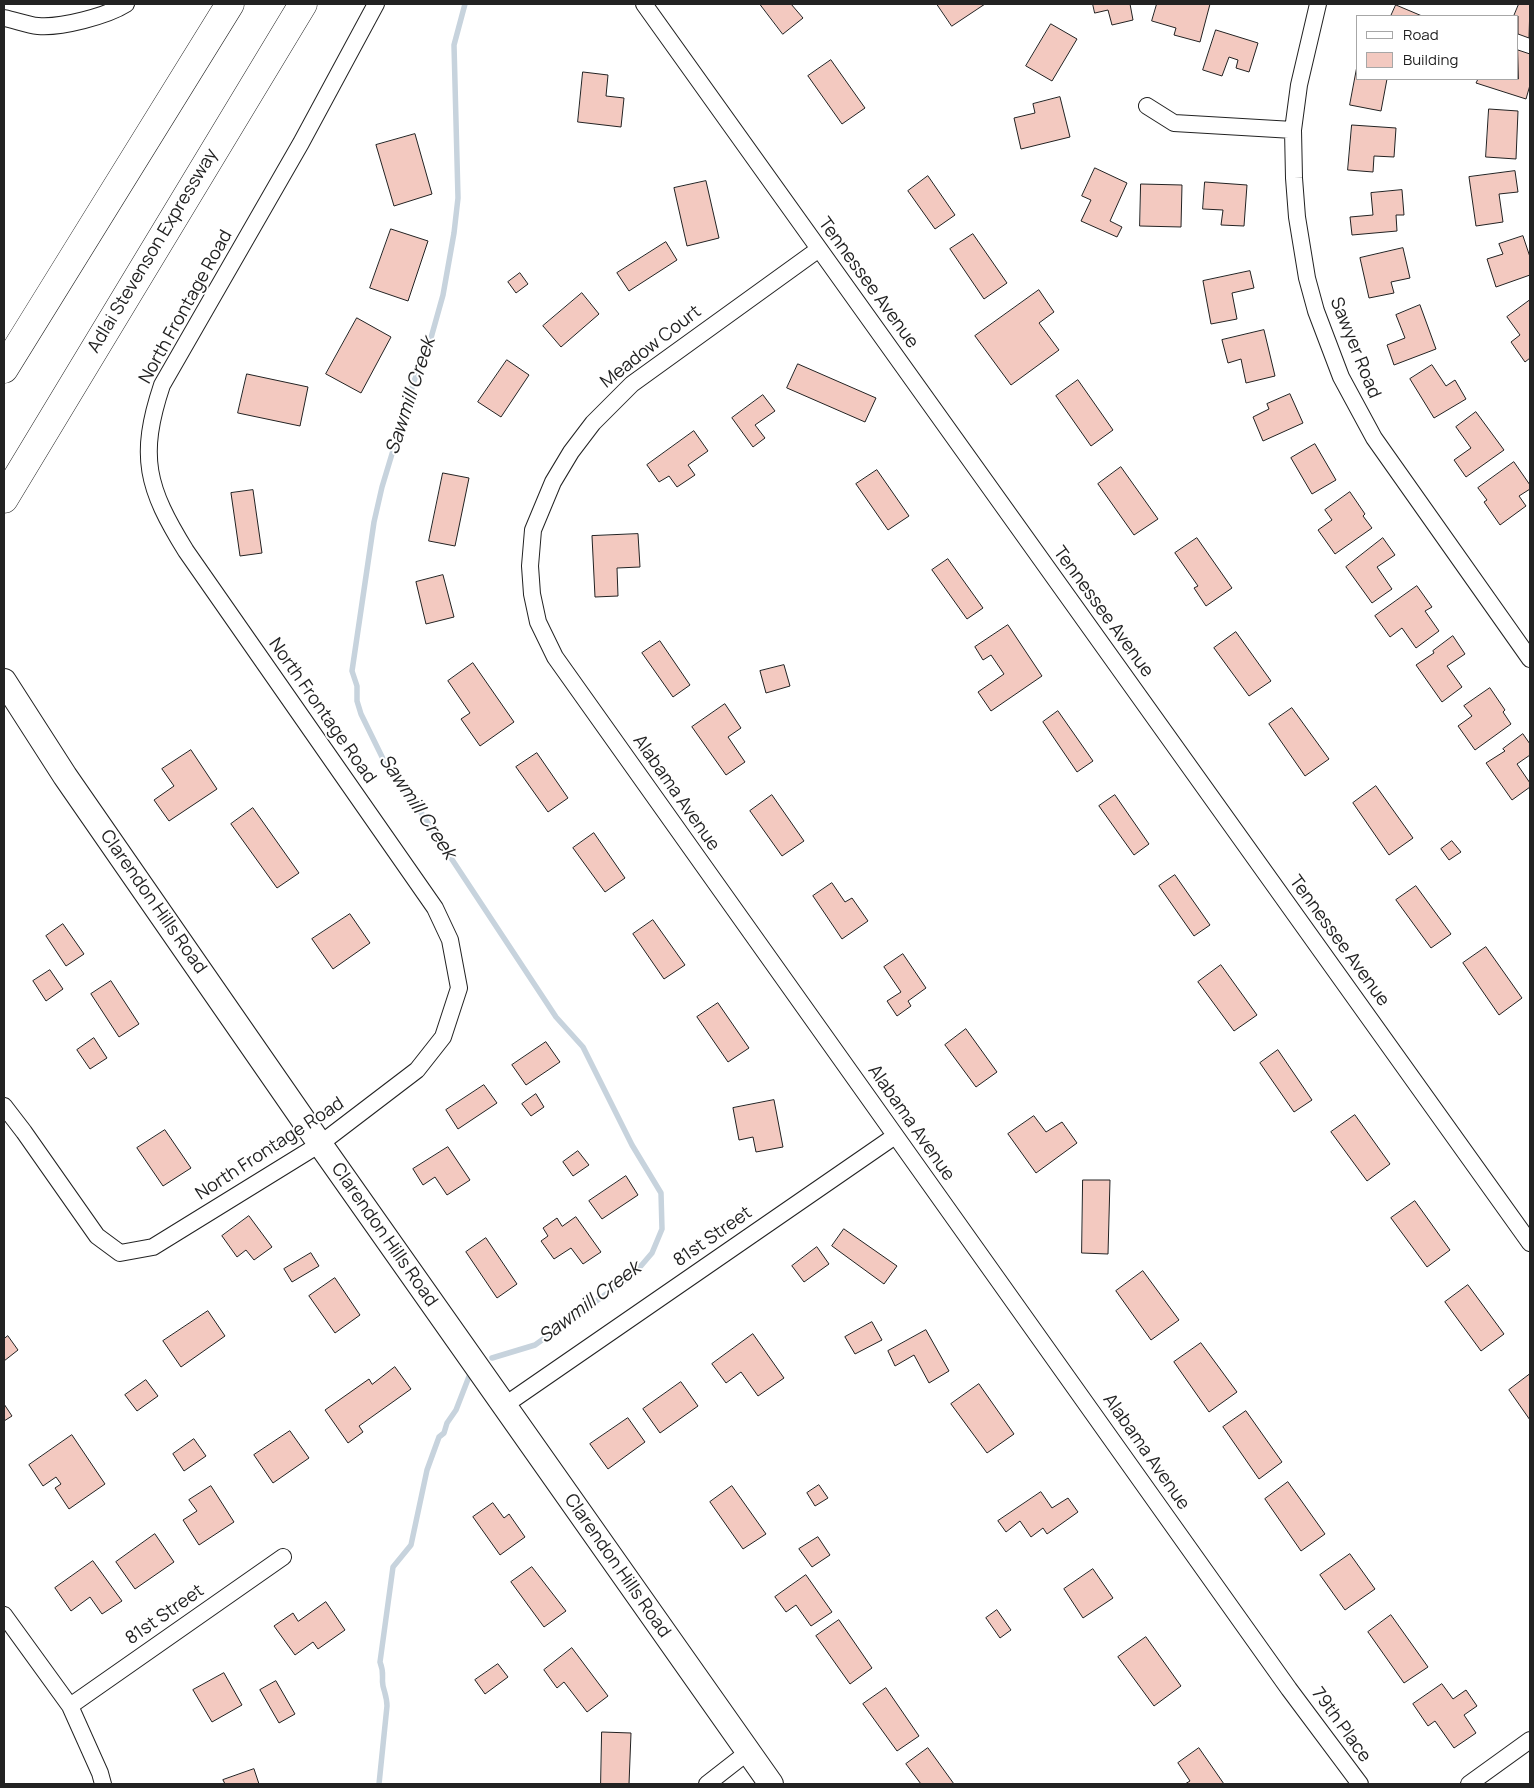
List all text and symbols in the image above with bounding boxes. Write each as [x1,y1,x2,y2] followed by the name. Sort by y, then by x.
[1356,15,1519,80] legend
[1403,24,1439,45] text: Road
[1403,49,1458,70] text: Building
[83,145,223,357] street label: Adlai Stevenson Expressway
[813,213,923,353] street label: Tennessee Avenue
[135,226,237,388] street label: North Frontage Road
[1325,294,1385,402] street label: Sawyer Road
[596,301,706,393] street label: Meadow Court
[381,335,441,457] water label: Sawmill Creek
[1048,542,1158,682] street label: Tennessee Avenue
[264,634,380,788] street label: North Frontage Road
[628,731,724,855] street label: Alabama Avenue
[374,750,460,864] water label: Sawmill Creek
[95,826,211,978] street label: Clarendon Hills Road
[1284,871,1394,1011] street label: Tennessee Avenue
[863,1061,959,1185] street label: Alabama Avenue
[192,1093,348,1205] street label: North Frontage Road
[326,1159,442,1311] street label: Clarendon Hills Road
[670,1202,756,1272] street label: 81st Street
[535,1257,645,1349] water label: Sawmill Creek
[1098,1390,1194,1514] street label: Alabama Avenue
[559,1490,675,1642] street label: Clarendon Hills Road
[122,1580,208,1650] street label: 81st Street
[1307,1683,1375,1767] street label: 79th Place

